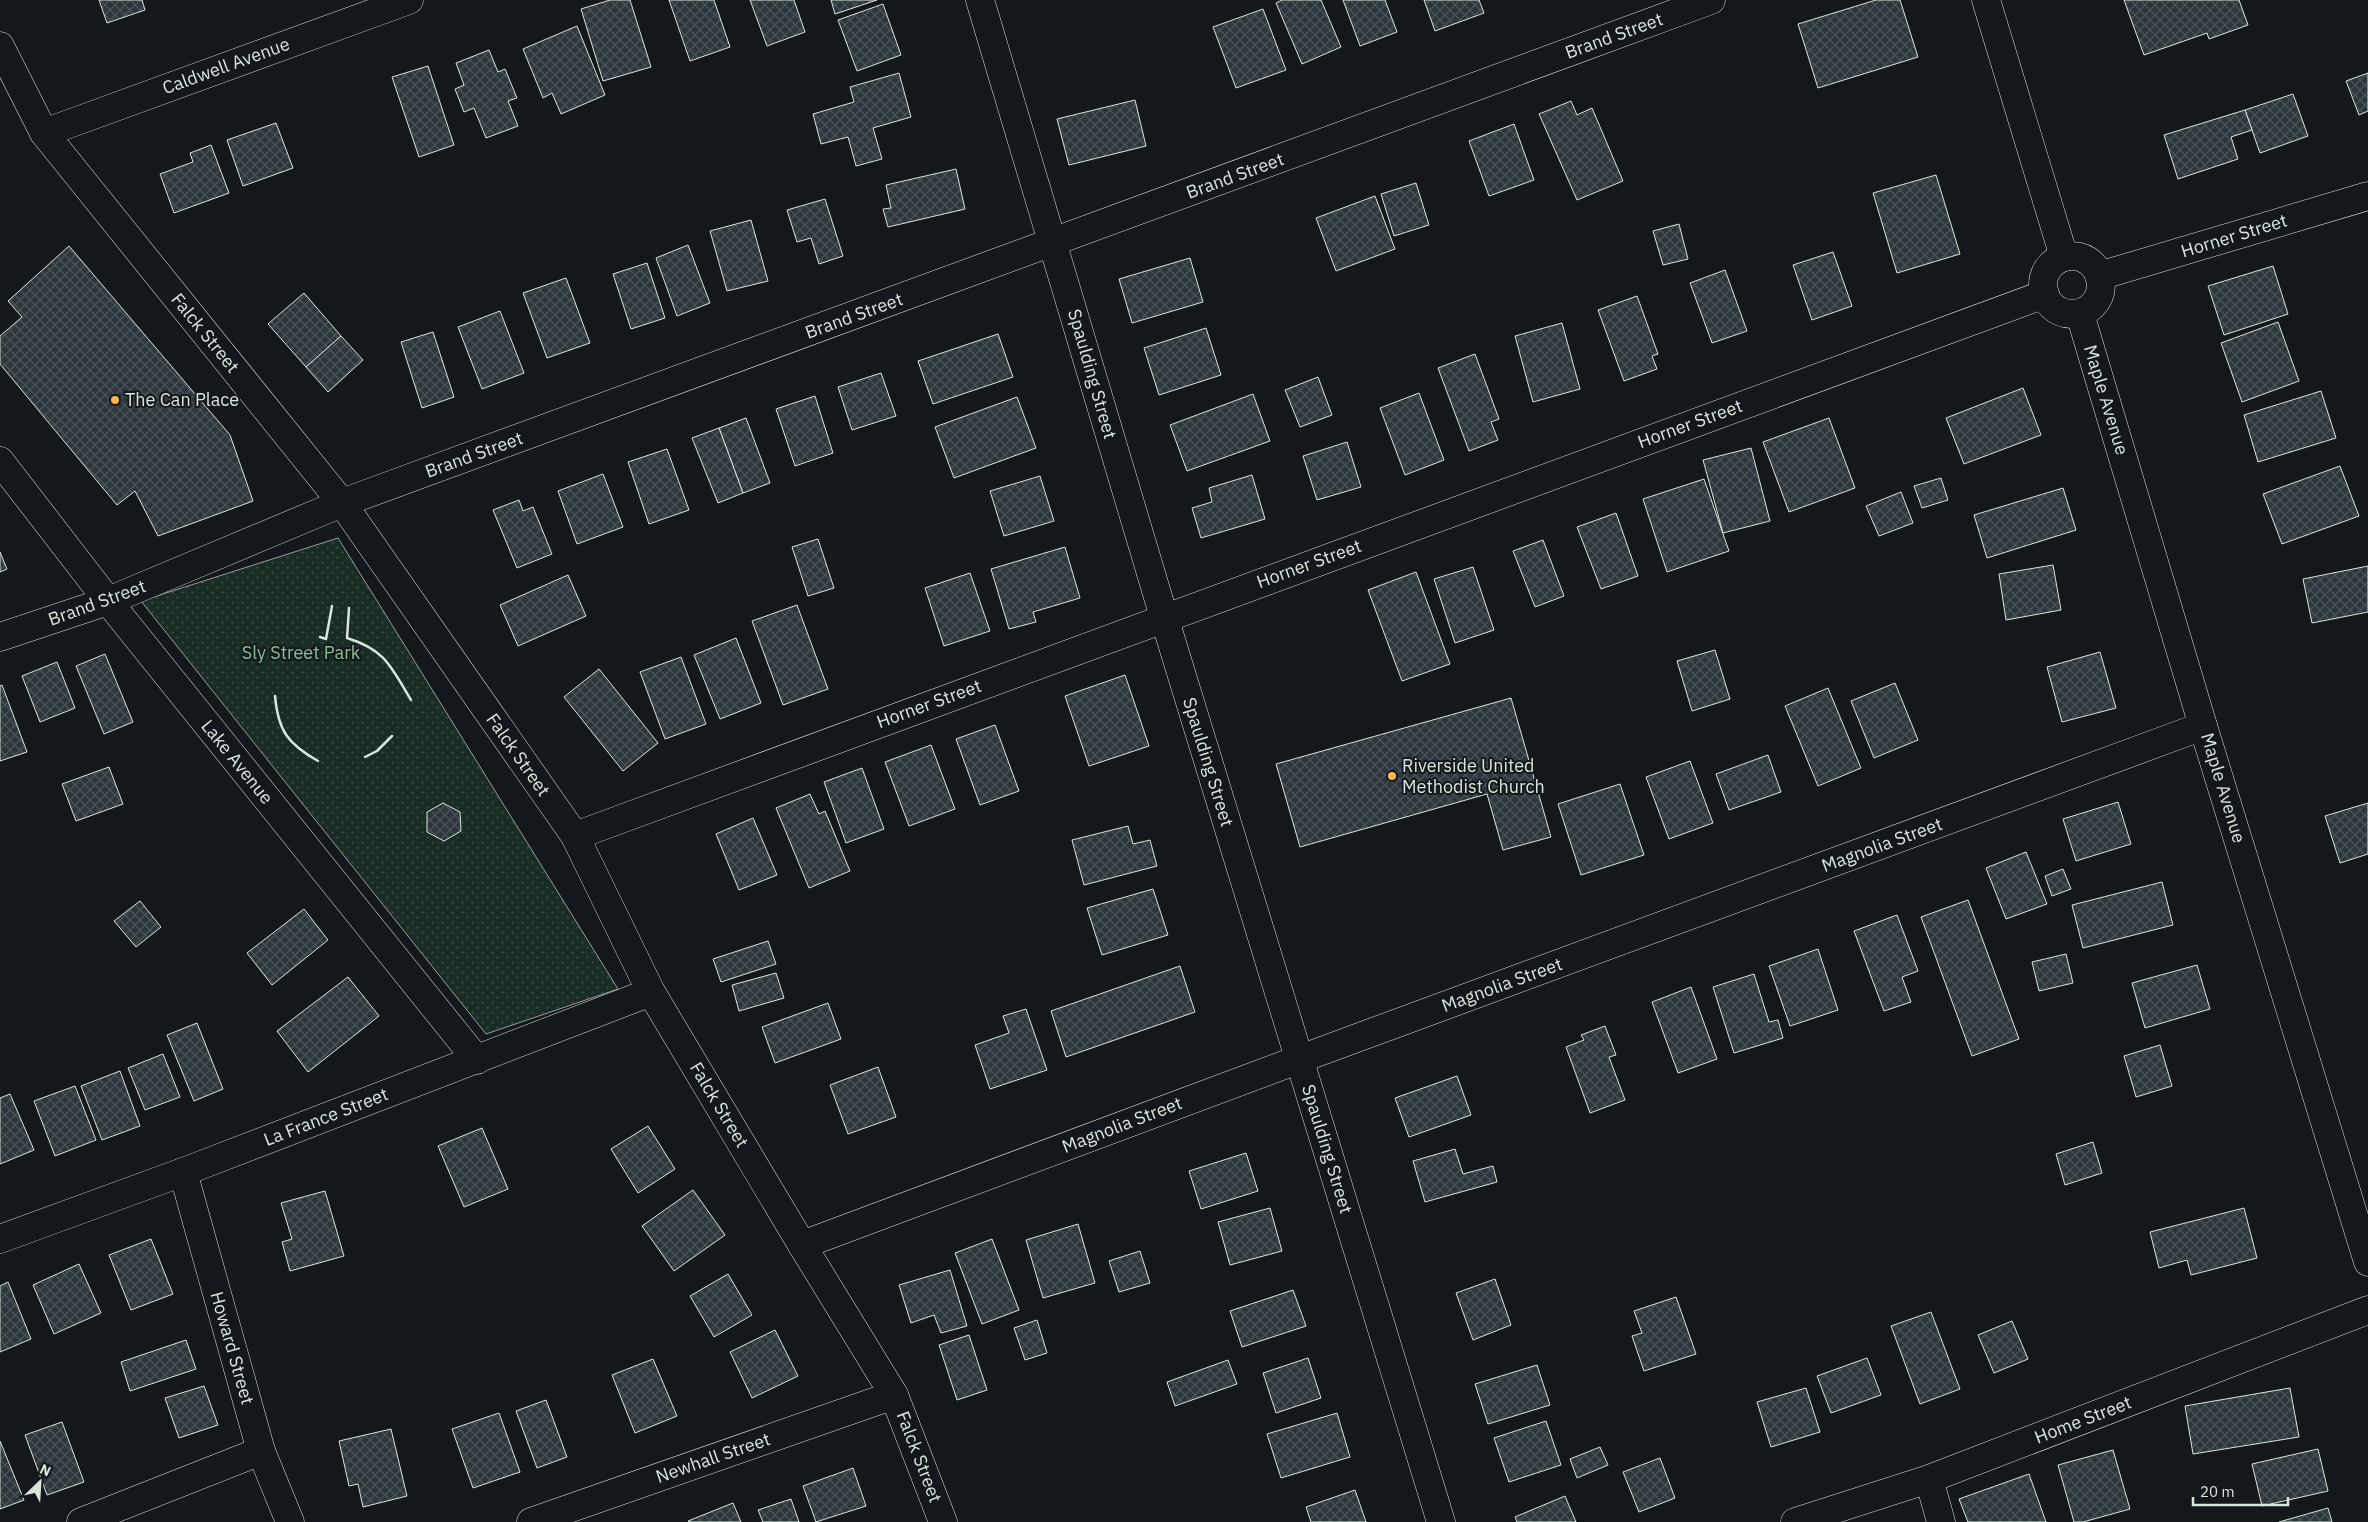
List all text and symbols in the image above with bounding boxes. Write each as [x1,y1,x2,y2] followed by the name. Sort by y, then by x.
[1562,7,1666,64] street label: Brand Street
[159,32,293,99] street label: Caldwell Avenue
[1183,147,1287,204] street label: Brand Street
[2178,208,2290,263] street label: Horner Street
[802,287,906,344] street label: Brand Street
[166,288,245,377] street label: Falck Street
[1063,306,1122,441] street label: Spaulding Street
[2079,342,2134,458] street label: Maple Avenue
[125,388,239,411] place label: The Can Place
[109,394,121,406] marker: The Can Place
[1634,394,1745,453] street label: Horner Street
[422,426,526,483] street label: Brand Street
[1253,534,1364,593] street label: Horner Street
[45,574,149,631] street label: Brand Street
[242,641,361,664] park label: Sly Street Park
[873,674,984,733] street label: Horner Street
[1178,694,1239,829] street label: Spaulding Street
[481,709,555,801] street label: Falck Street
[196,715,279,809] street label: Lake Avenue
[2196,730,2251,846] street label: Maple Avenue
[1402,754,1545,798] place label: Riverside United Methodist Church
[1386,770,1398,782] marker: Riverside United Methodist Church
[1818,812,1945,877] street label: Magnolia Street
[1438,952,1565,1017] street label: Magnolia Street
[685,1058,754,1152] street label: Falck Street
[1297,1081,1358,1216] street label: Spaulding Street
[260,1082,391,1151] street label: La France Street
[1059,1091,1185,1158] street label: Magnolia Street
[205,1289,260,1407] street label: Howard Street
[2031,1391,2135,1449] street label: Home Street
[892,1408,947,1506] street label: Falck Street
[653,1427,773,1488] street label: Newhall Street
[15,1457,65,1507] north arrow
[37,1460,54,1481] text: N
[2193,1474,2288,1506] scale bar
[2200,1482,2235,1501] text: 20 m

